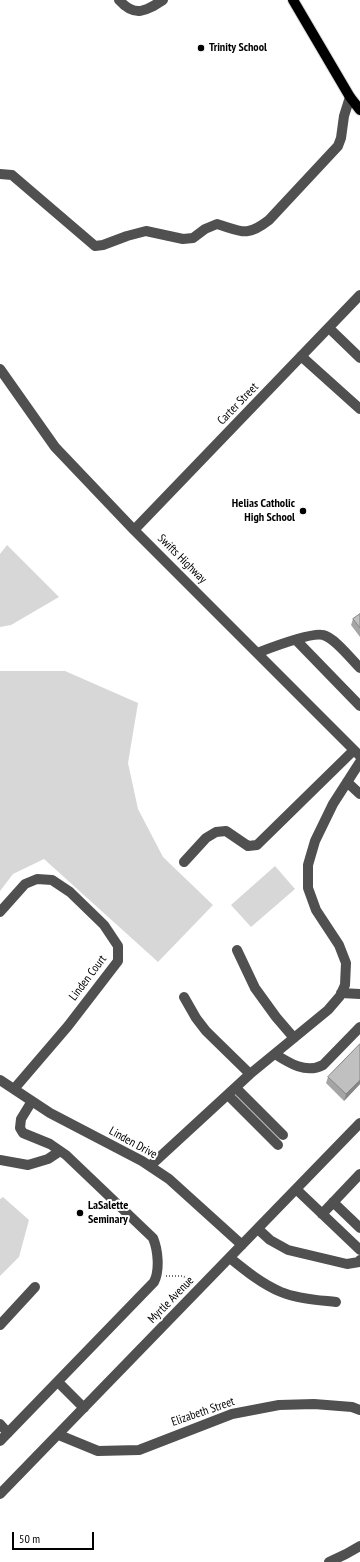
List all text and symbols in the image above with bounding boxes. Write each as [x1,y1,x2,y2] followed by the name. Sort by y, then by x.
[209,41,267,55] place label: Trinity School
[196,43,206,53] marker: Trinity School
[215,380,261,428] street label: Carter Street
[232,497,295,525] place label: Helias Catholic High School
[298,506,308,516] marker: Helias Catholic High School
[154,531,210,587] street label: Swifts Highway
[66,952,110,1004] street label: Linden Court
[106,1124,160,1162] street label: Linden Drive
[88,1199,128,1227] place label: LaSalette Seminary
[75,1208,85,1218] marker: LaSalette Seminary
[145,1274,197,1326] street label: Myrtle Avenue
[170,1394,236,1430] street label: Elizabeth Street
[14,1524,96,1550] scale bar
[19,1531,40,1546] text: 50 m

